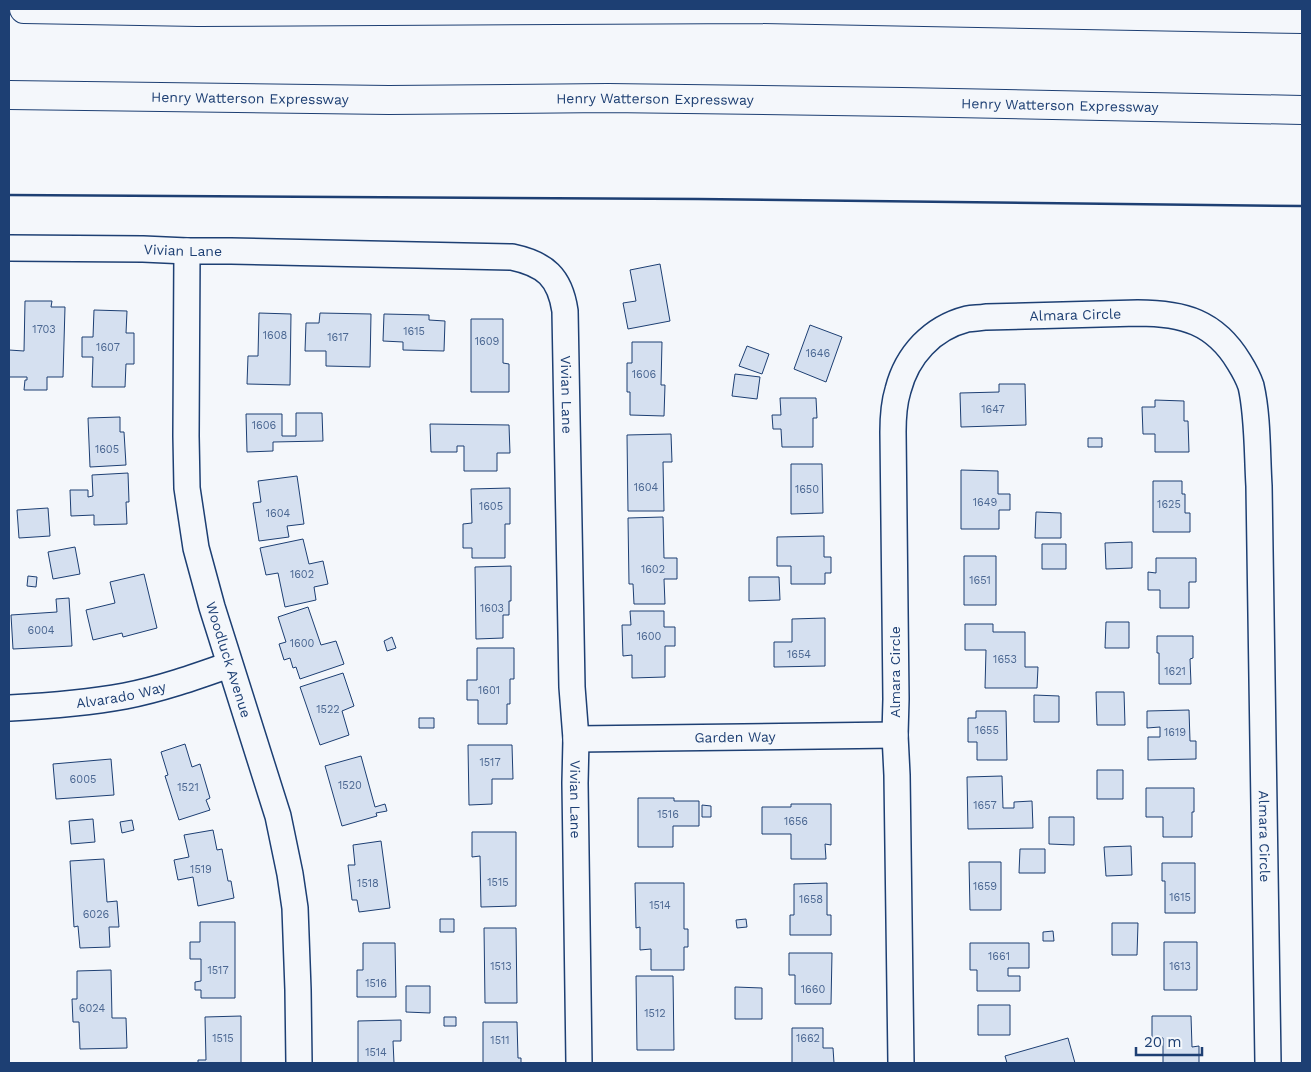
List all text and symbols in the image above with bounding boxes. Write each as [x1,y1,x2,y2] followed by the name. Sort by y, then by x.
[151,89,350,107] street label: Henry Watterson Expressway
[556,90,755,108] street label: Henry Watterson Expressway
[961,95,1160,115] street label: Henry Watterson Expressway
[143,241,222,259] street label: Vivian Lane
[1029,305,1121,324] street label: Almara Circle
[32,323,56,336] house number: 1703
[403,325,425,338] house number: 1615
[263,329,288,342] house number: 1608
[327,331,349,344] house number: 1617
[475,335,500,348] house number: 1609
[96,341,120,354] house number: 1607
[806,347,831,360] house number: 1646
[558,355,575,434] street label: Vivian Lane
[632,368,657,381] house number: 1606
[981,403,1005,416] house number: 1647
[252,419,277,432] house number: 1606
[95,443,119,456] house number: 1605
[634,481,659,494] house number: 1604
[795,483,819,496] house number: 1650
[973,496,997,509] house number: 1649
[1157,498,1181,511] house number: 1625
[479,500,503,513] house number: 1605
[266,507,291,520] house number: 1604
[641,563,665,576] house number: 1602
[290,568,314,581] house number: 1602
[969,574,991,587] house number: 1651
[203,600,254,720] street label: Woodluck Avenue
[480,602,504,615] house number: 1603
[27,624,55,637] house number: 6004
[887,626,903,718] street label: Almara Circle
[637,630,661,643] house number: 1600
[290,637,314,650] house number: 1600
[787,648,811,661] house number: 1654
[993,653,1017,666] house number: 1653
[1164,665,1186,678] house number: 1621
[75,678,169,711] street label: Alvarado Way
[478,684,500,697] house number: 1601
[316,703,340,716] house number: 1522
[975,724,999,737] house number: 1655
[1164,726,1186,739] house number: 1619
[694,728,776,746] street label: Garden Way
[479,756,501,769] house number: 1517
[567,760,584,839] street label: Vivian Lane
[70,773,96,786] house number: 6005
[338,779,362,792] house number: 1520
[177,781,199,794] house number: 1521
[1256,790,1273,882] street label: Almara Circle
[973,799,997,812] house number: 1657
[657,808,679,821] house number: 1516
[784,815,808,828] house number: 1656
[190,863,212,876] house number: 1519
[487,876,509,889] house number: 1515
[357,877,379,890] house number: 1518
[973,880,997,893] house number: 1659
[1169,891,1191,904] house number: 1615
[799,893,823,906] house number: 1658
[649,899,671,912] house number: 1514
[83,908,110,921] house number: 6026
[988,950,1010,963] house number: 1661
[490,960,512,973] house number: 1513
[1169,960,1191,973] house number: 1613
[207,964,229,977] house number: 1517
[365,977,387,990] house number: 1516
[801,983,825,996] house number: 1660
[79,1002,105,1015] house number: 6024
[644,1007,666,1020] house number: 1512
[1136,1024,1202,1056] scale bar
[212,1032,234,1045] house number: 1515
[796,1032,820,1045] house number: 1662
[1144,1033,1182,1051] text: 20 m
[490,1034,510,1047] house number: 1511
[365,1046,387,1059] house number: 1514

